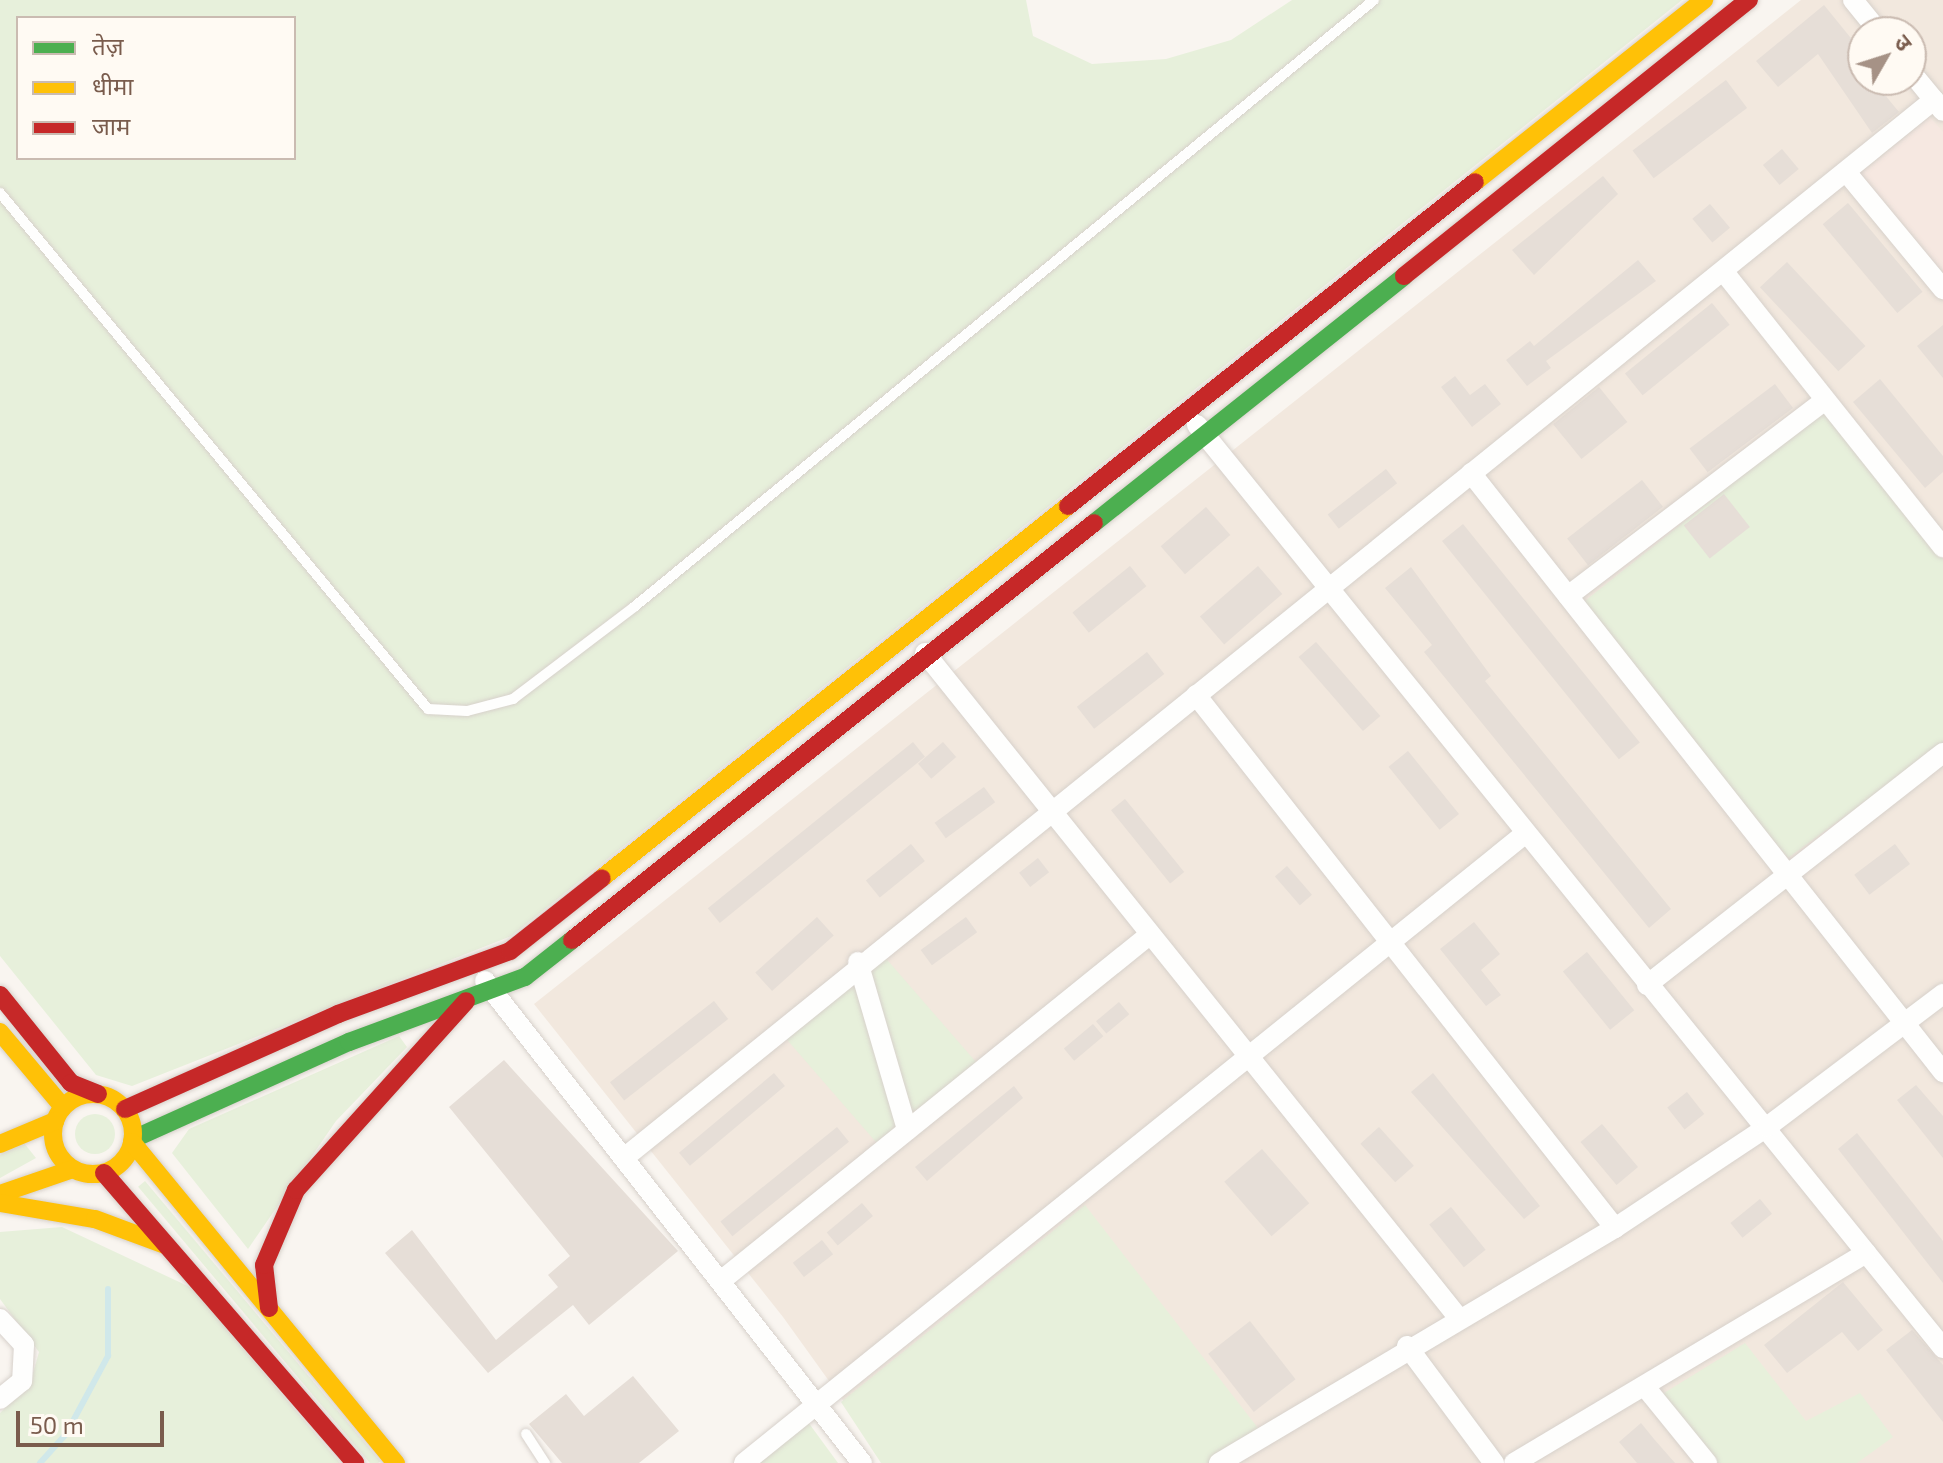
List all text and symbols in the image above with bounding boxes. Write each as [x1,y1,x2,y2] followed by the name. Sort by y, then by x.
[16,16,296,160] legend
[1847,16,1927,96] north arrow
[1890,29,1918,55] text: उ
[92,31,124,60] text: तेज़
[92,71,134,100] text: धीमा
[92,111,130,140] text: जाम
[20,1395,168,1445] scale bar
[30,1410,84,1439] text: 50 m

